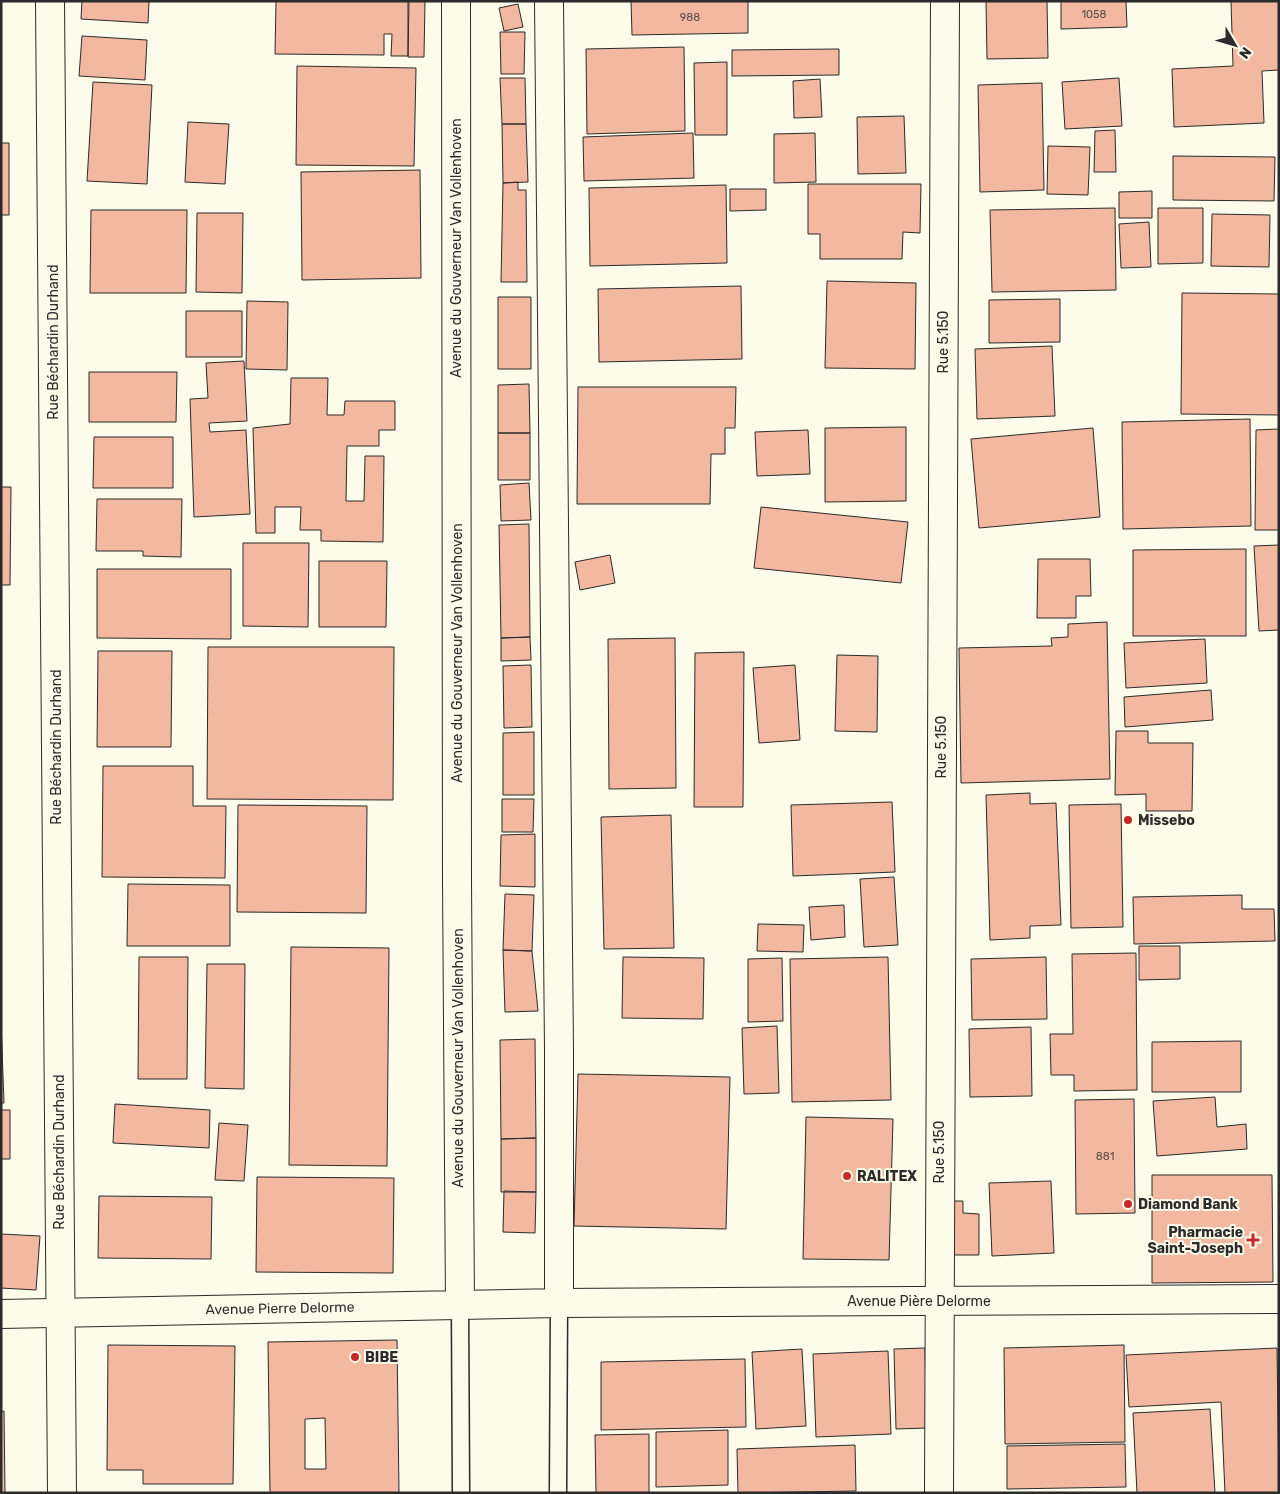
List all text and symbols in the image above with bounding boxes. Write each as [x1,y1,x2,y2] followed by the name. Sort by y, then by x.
[1081,8,1107,21] house number: 1058
[680,11,700,24] house number: 988
[1210,20,1260,70] north arrow
[1235,43,1255,62] text: N
[448,118,465,378] street label: Avenue du Gouverneur Van Vollenhoven
[45,264,62,420] street label: Rue Béchardin Durhand
[935,310,952,373] street label: Rue 5.150
[449,523,466,783] street label: Avenue du Gouverneur Van Vollenhoven
[48,669,65,825] street label: Rue Béchardin Durhand
[933,715,950,778] street label: Rue 5.150
[1138,812,1195,829] place label: Missebo
[1122,814,1134,826] marker: Missebo
[450,928,467,1188] street label: Avenue du Gouverneur Van Vollenhoven
[51,1074,68,1230] street label: Rue Béchardin Durhand
[931,1120,948,1183] street label: Rue 5.150
[1096,1150,1114,1163] house number: 881
[857,1168,917,1185] place label: RALITEX
[841,1170,853,1182] marker: RALITEX
[1138,1196,1239,1213] place label: Diamond Bank
[1122,1198,1134,1210] marker: Diamond Bank
[1148,1224,1243,1257] place label: Pharmacie Saint-Joseph
[1247,1234,1259,1246] marker: Pharmacie Saint-Joseph
[847,1293,991,1310] street label: Avenue Pière Delorme
[205,1299,355,1318] street label: Avenue Pierre Delorme
[365,1349,398,1366] place label: BIBE
[349,1351,361,1363] marker: BIBE

